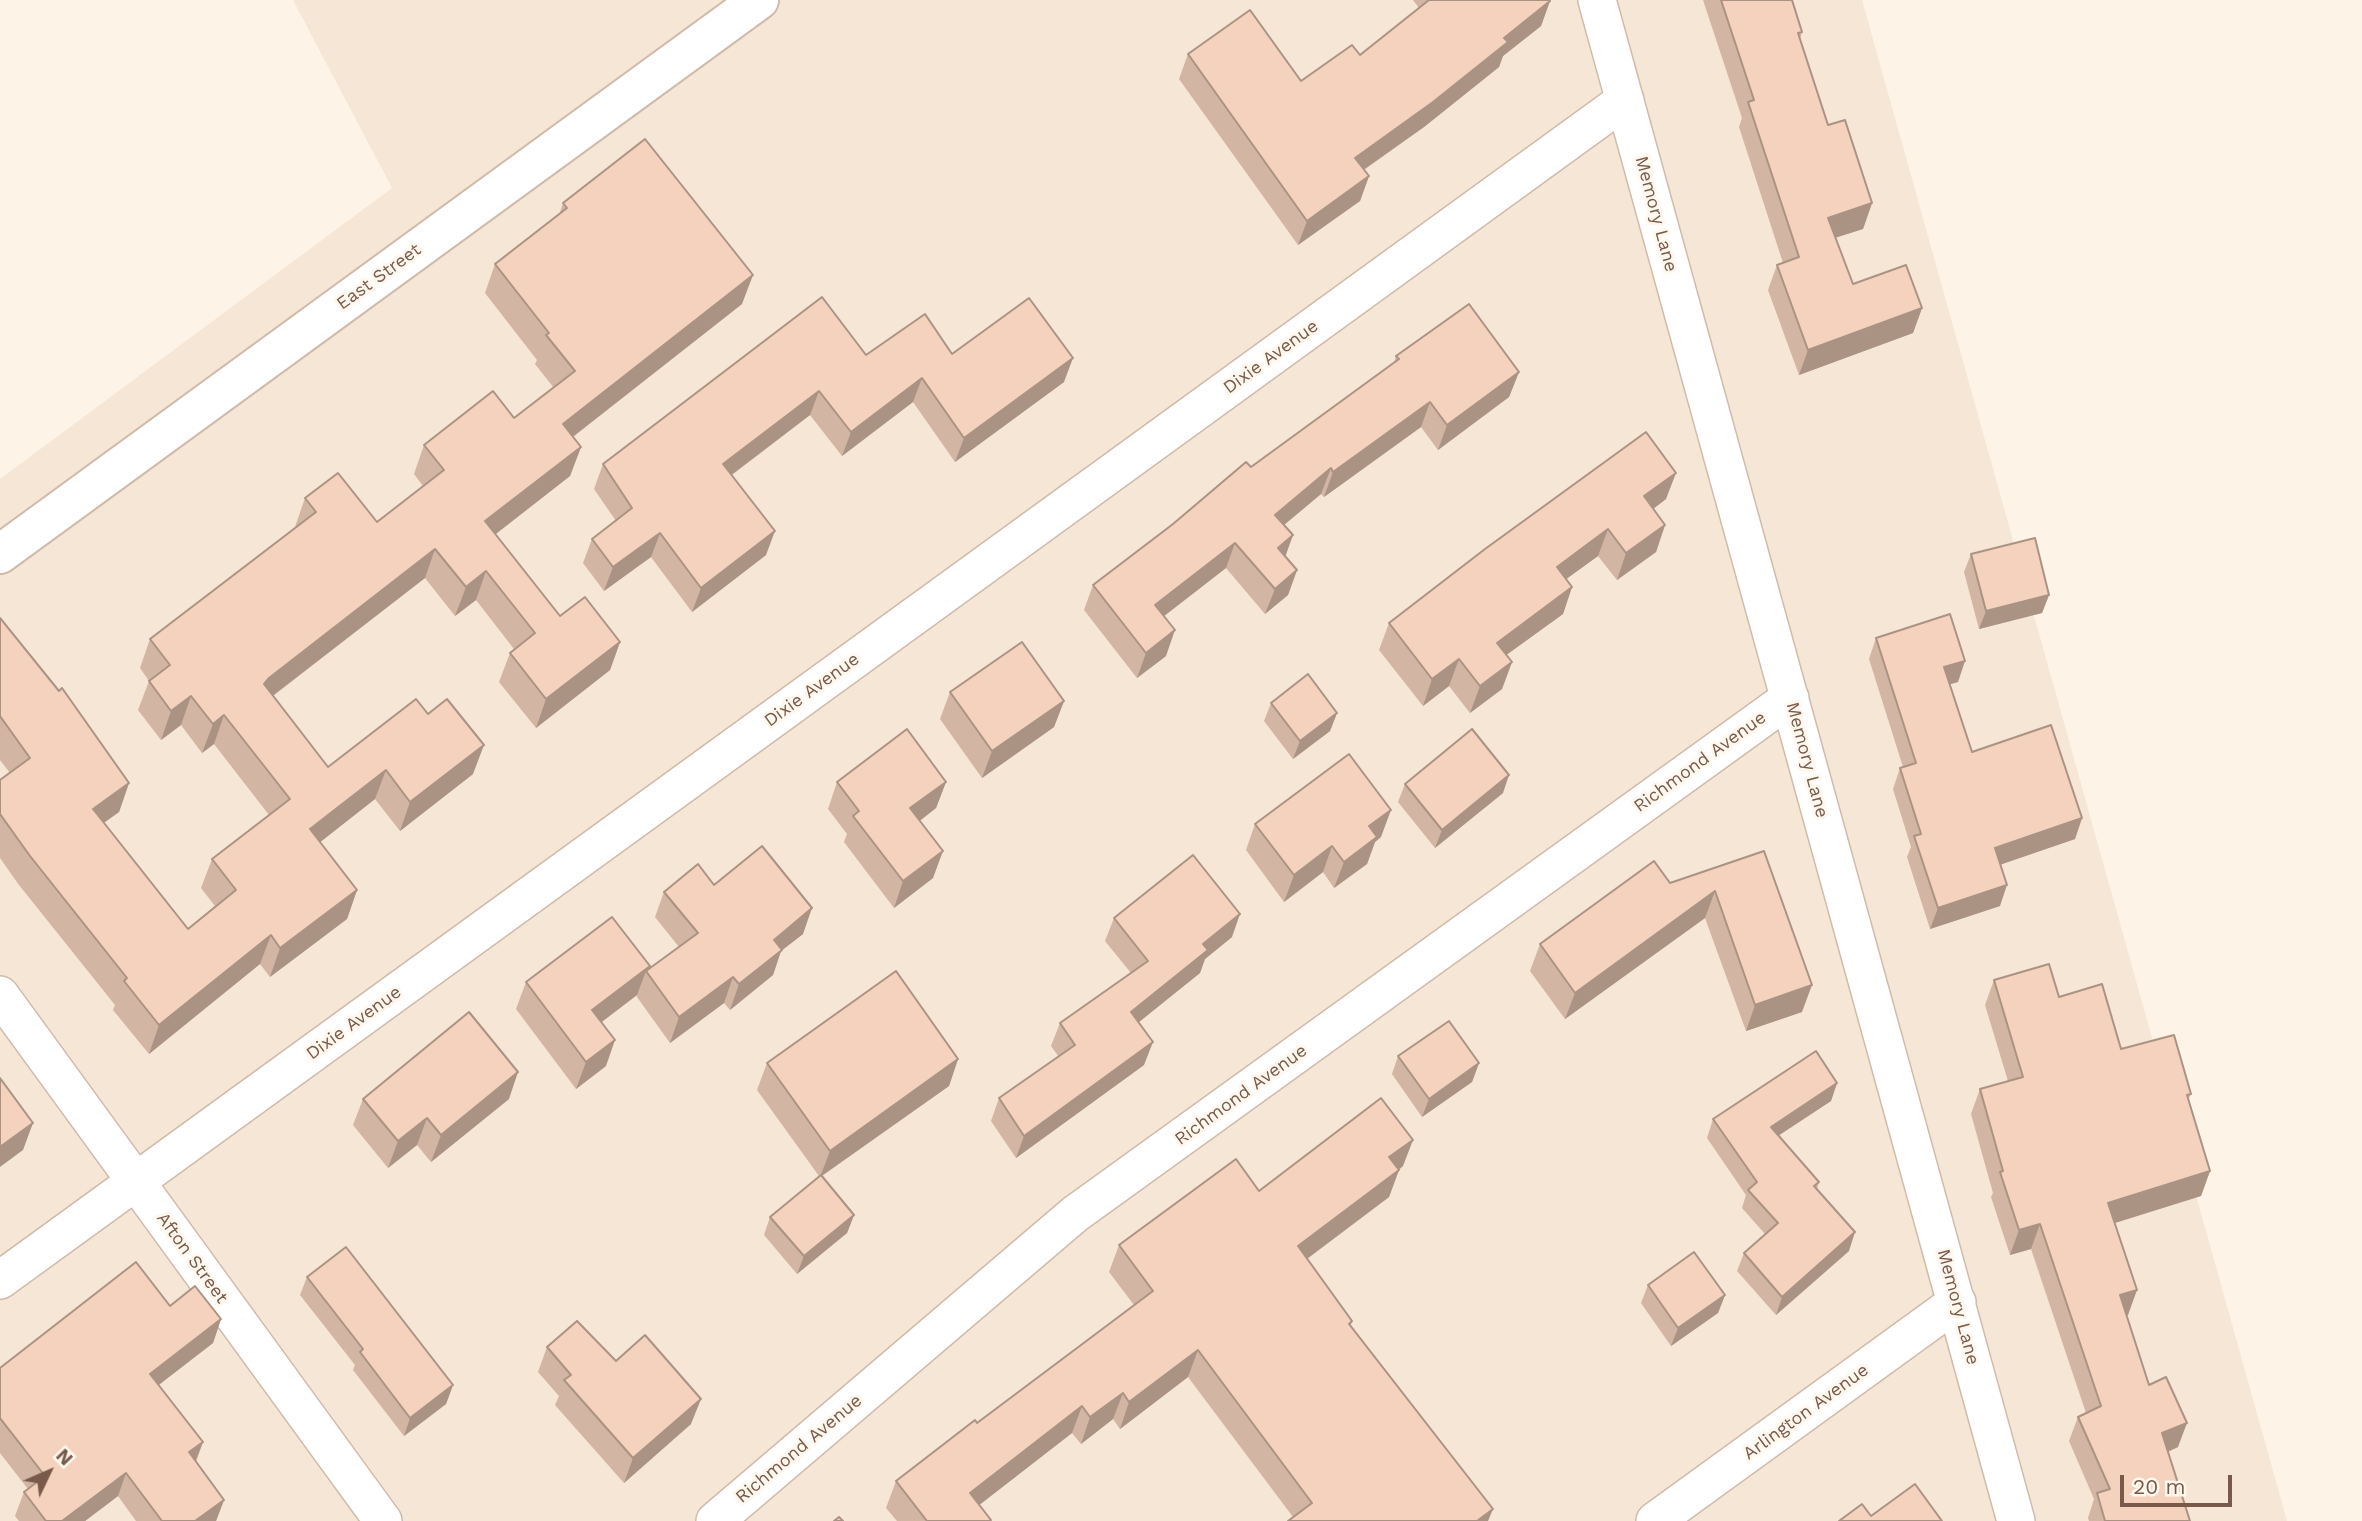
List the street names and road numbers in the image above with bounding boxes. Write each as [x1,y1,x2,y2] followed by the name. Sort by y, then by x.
[1630,154,1682,274] street label: Memory Lane
[333,239,425,315] street label: East Street
[1219,315,1323,399] street label: Dixie Avenue
[760,648,864,732] street label: Dixie Avenue
[1781,700,1833,820] street label: Memory Lane
[1630,707,1770,817] street label: Richmond Avenue
[302,981,406,1065] street label: Dixie Avenue
[1171,1040,1311,1150] street label: Richmond Avenue
[152,1208,232,1308] street label: Afton Street
[1932,1247,1984,1367] street label: Memory Lane
[1739,1359,1873,1465] street label: Arlington Avenue
[732,1390,866,1508] street label: Richmond Avenue

